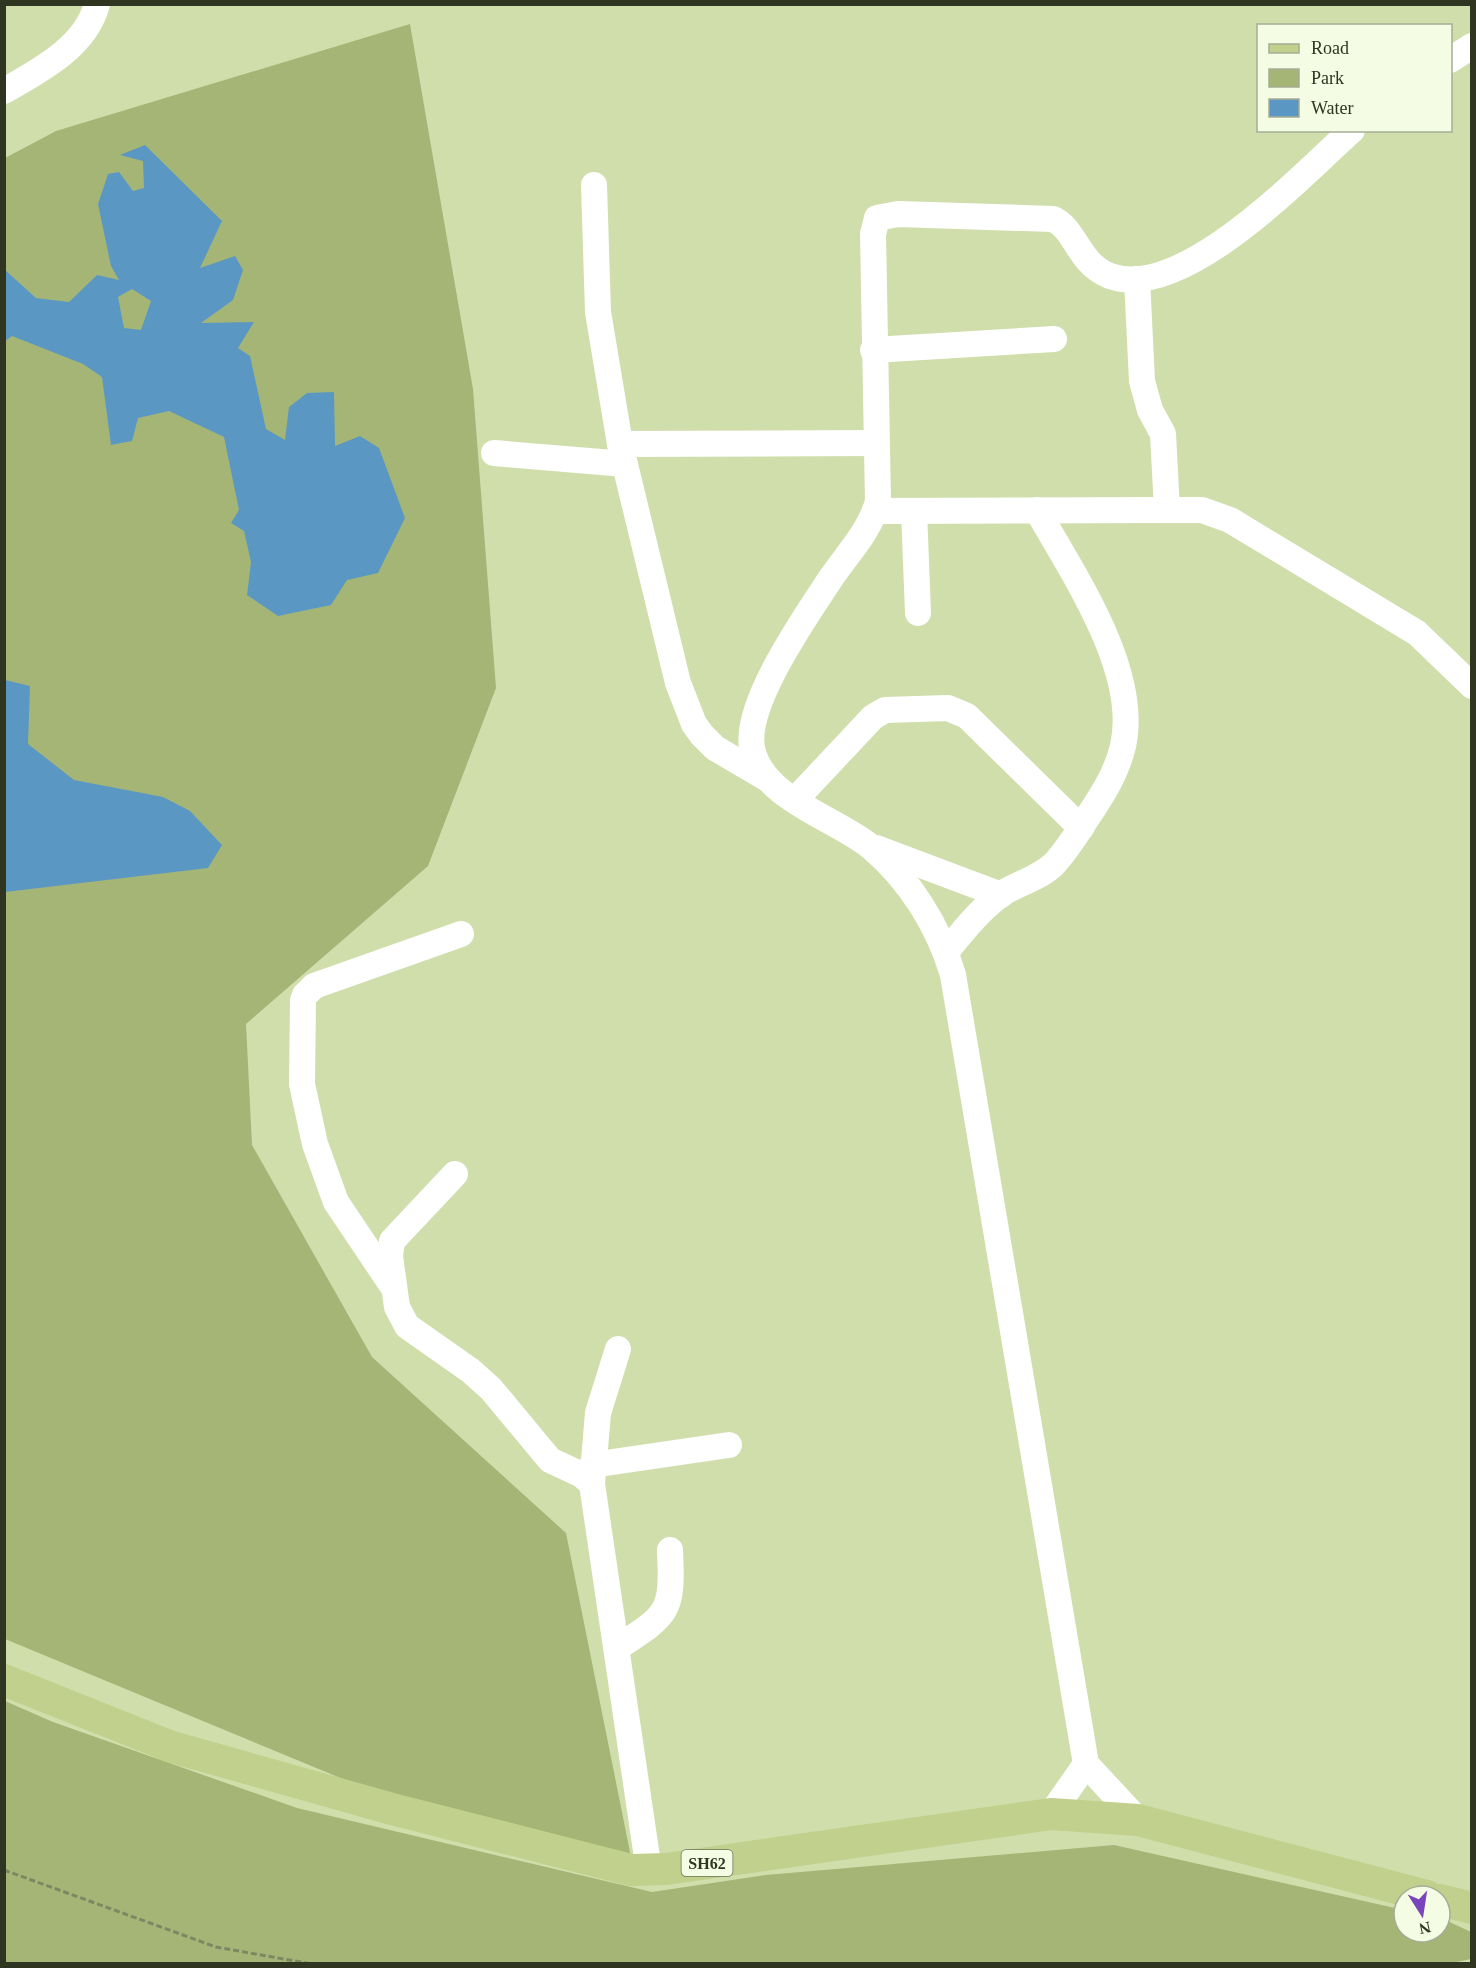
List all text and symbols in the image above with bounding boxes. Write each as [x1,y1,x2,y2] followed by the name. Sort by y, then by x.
[1257,24,1452,132] legend
[1311,38,1349,58] text: Road
[1311,68,1344,88] text: Park
[1311,98,1354,118] text: Water
[682,1850,732,1876] road number: SH62
[1392,1884,1452,1944] north arrow
[1417,1919,1432,1938] text: N

